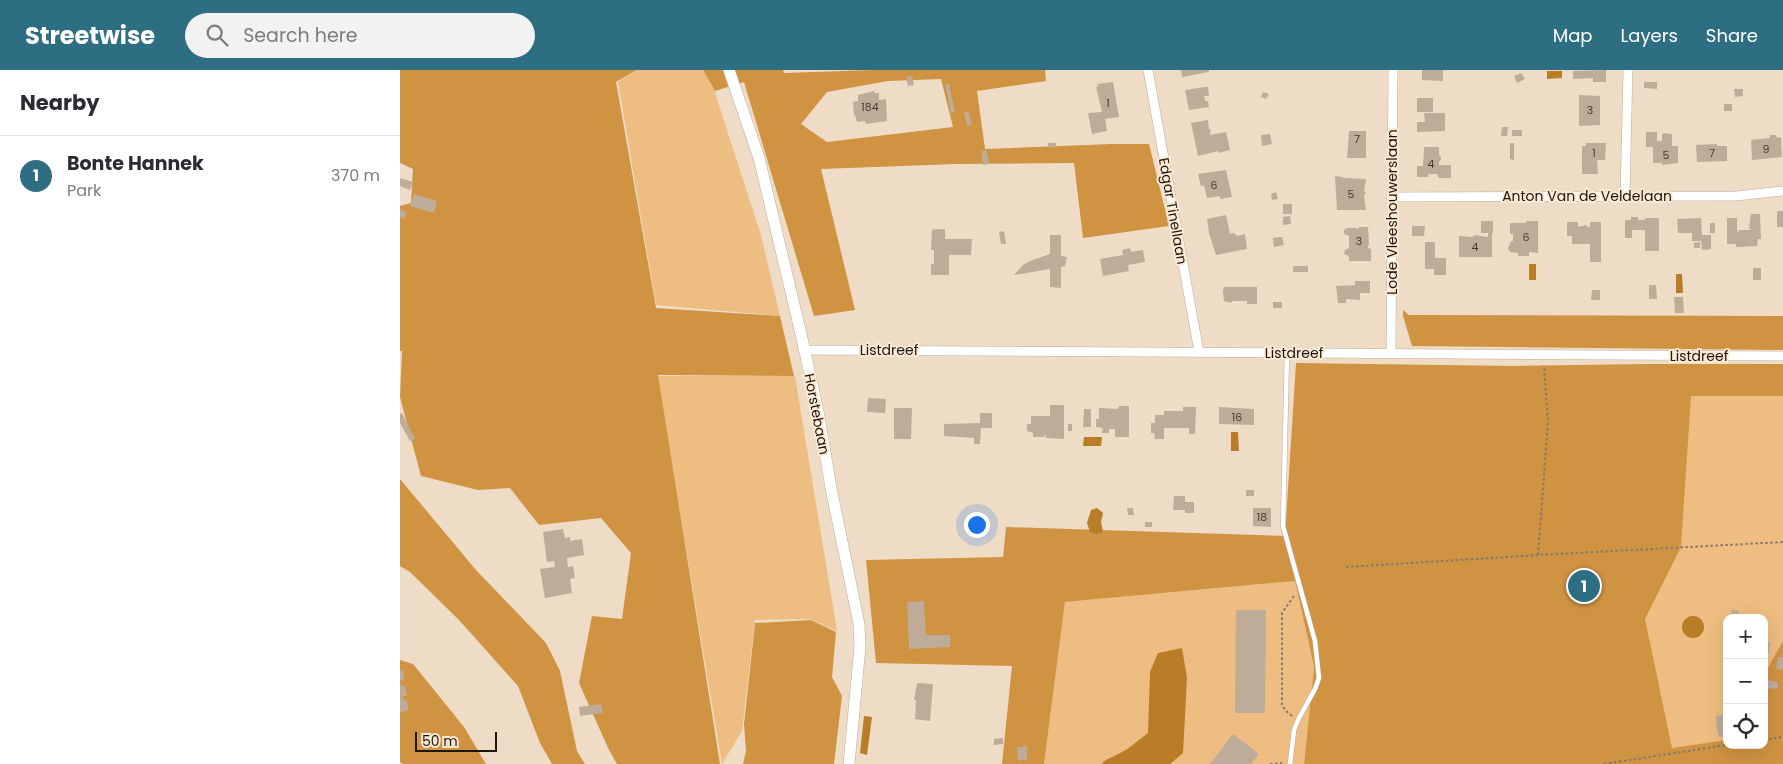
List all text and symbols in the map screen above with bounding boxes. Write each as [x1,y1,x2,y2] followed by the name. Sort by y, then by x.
[185,13,535,58] search box
[25,19,155,52] text: Streetwise
[203,21,231,49] icon: search
[243,22,358,49] text: Search here
[1553,23,1593,48] text: Map
[1621,23,1678,48] text: Layers
[1706,23,1758,48] text: Share
[20,88,100,117] text: Nearby
[1106,95,1110,111] house number: 1
[861,99,879,115] house number: 184
[1587,102,1593,118] house number: 3
[1382,129,1402,295] street label: Lode Vleeshouwerslaan
[1354,131,1360,147] house number: 7
[1763,141,1770,157] house number: 9
[1592,145,1596,161] house number: 1
[1709,145,1715,161] house number: 7
[1663,147,1670,163] house number: 5
[67,150,204,177] text: Bonte Hannek
[1154,156,1192,266] street label: Edgar Tinellaan
[1428,156,1435,172] house number: 4
[33,164,39,187] text: 1
[331,164,380,187] text: 370 m
[1211,177,1218,193] house number: 6
[67,179,101,202] text: Park
[1348,186,1355,202] house number: 5
[1502,186,1672,206] street label: Anton Van de Veldelaan
[1523,229,1530,245] house number: 6
[1356,233,1362,249] house number: 3
[1472,239,1479,255] house number: 4
[860,340,919,360] street label: Listdreef
[1265,343,1324,363] street label: Listdreef
[1670,346,1729,366] street label: Listdreef
[799,372,835,456] street label: Horstebaan
[1232,409,1242,425] house number: 16
[1257,509,1267,525] house number: 18
[964,512,990,538] your location
[1568,567,1600,605] pin: 1
[1723,614,1768,749] map controls
[1723,614,1768,659] button: +
[1723,659,1768,704] button: −
[1723,704,1768,749] button: locate
[415,729,498,752] scale bar
[422,731,458,751] text: 50 m

